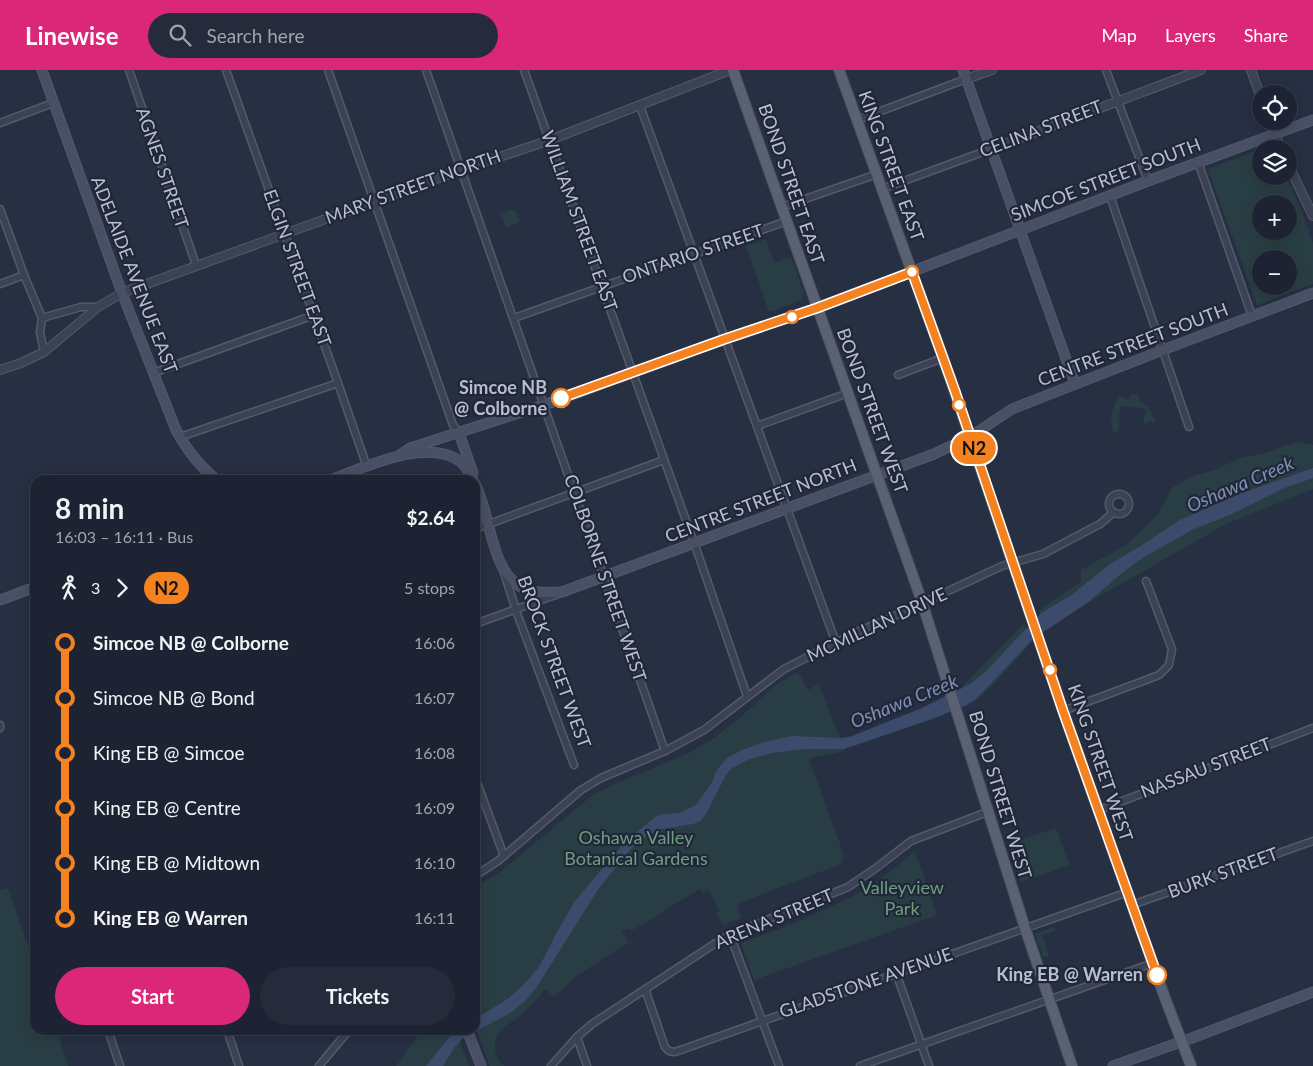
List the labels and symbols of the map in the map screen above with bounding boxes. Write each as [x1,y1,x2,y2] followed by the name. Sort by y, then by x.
[854,87,930,244] street label: KING STREET EAST
[976,94,1105,162] street label: CELINA STREET
[754,101,830,267] street label: BOND STREET EAST
[132,104,194,231] street label: AGNES STREET
[537,127,623,314] street label: WILLIAM STREET EAST
[1008,133,1204,225] street label: SIMCOE STREET SOUTH
[322,144,504,228] street label: MARY STREET NORTH
[87,173,183,377] street label: ADELAIDE AVENUE EAST
[259,186,337,350] street label: ELGIN STREET EAST
[619,218,767,288] street label: ONTARIO STREET
[905,265,919,279] unlabelled marker
[1034,298,1231,391] street label: CENTRE STREET SOUTH
[785,310,799,324] unlabelled marker
[833,325,913,497] street label: BOND STREET WEST
[454,376,547,419] place label: Simcoe NB @ Colborne
[551,388,571,408] marker: Simcoe NB @ Colborne
[952,398,966,412] unlabelled marker
[952,432,996,464] line badge: N2
[1183,450,1298,516] water label: Oshawa Creek
[662,453,860,547] street label: CENTRE STREET NORTH
[560,471,652,685] street label: COLBORNE STREET WEST
[513,572,597,751] street label: BROCK STREET WEST
[803,582,950,666] street label: MCMILLAN DRIVE
[1043,663,1057,677] unlabelled marker
[847,668,962,733] water label: Oshawa Creek
[1064,681,1138,845] street label: KING STREET WEST
[965,708,1037,882] street label: BOND STREET WEST
[1137,732,1274,802] street label: NASSAU STREET
[564,826,708,869] park label: Oshawa Valley Botanical Gardens
[1164,842,1281,902] street label: BURK STREET
[860,876,944,919] park label: Valleyview Park
[711,883,837,953] street label: ARENA STREET
[776,942,955,1022] street label: GLADSTONE AVENUE
[996,963,1143,985] place label: King EB @ Warren
[1147,965,1167,985] marker: King EB @ Warren

